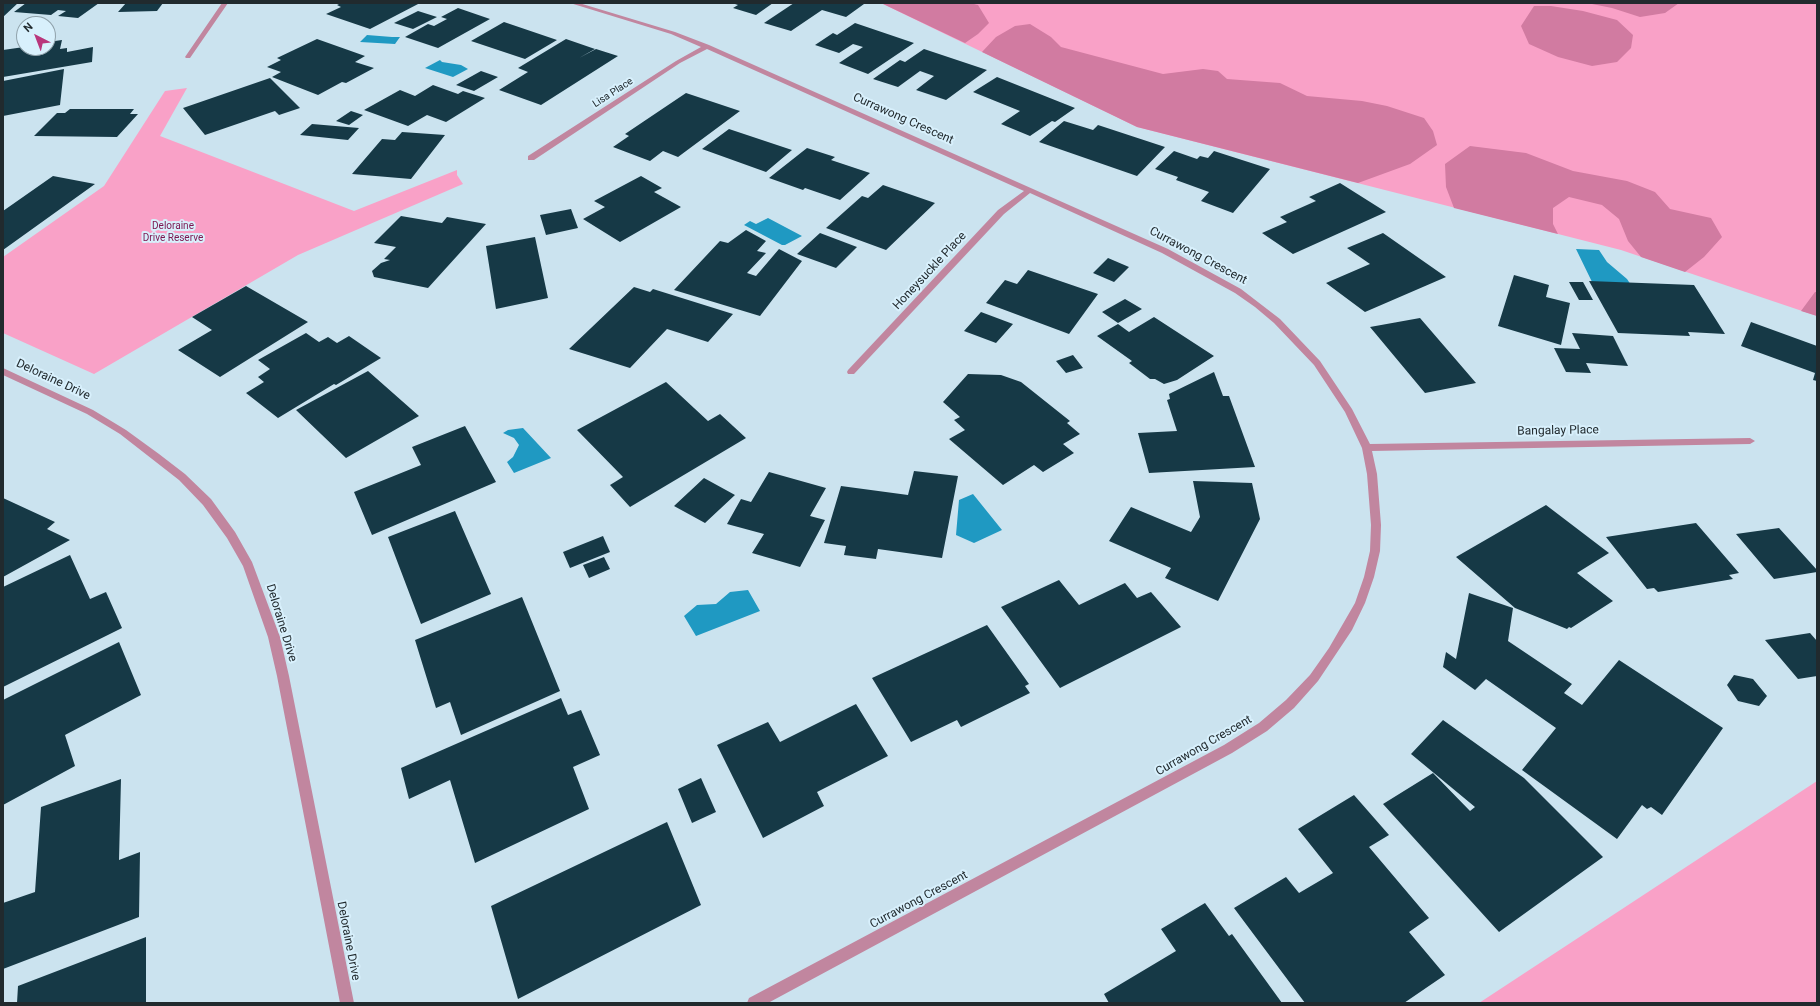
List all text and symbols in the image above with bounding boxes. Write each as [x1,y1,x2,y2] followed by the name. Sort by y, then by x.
[16,16,56,56] north arrow
[21,20,36,35] text: N
[591,76,635,110] street label: Lisa Place
[850,90,956,148] street label: Currawong Crescent
[143,220,203,244] park label: Deloraine Drive Reserve
[1147,224,1249,288] street label: Currawong Crescent
[890,229,970,313] street label: Honeysuckle Place
[14,357,92,403] street label: Deloraine Drive
[1517,423,1599,439] street label: Bangalay Place
[262,583,300,663] street label: Deloraine Drive
[1153,713,1255,779] street label: Currawong Crescent
[868,868,970,932] street label: Currawong Crescent
[333,900,363,982] street label: Deloraine Drive

